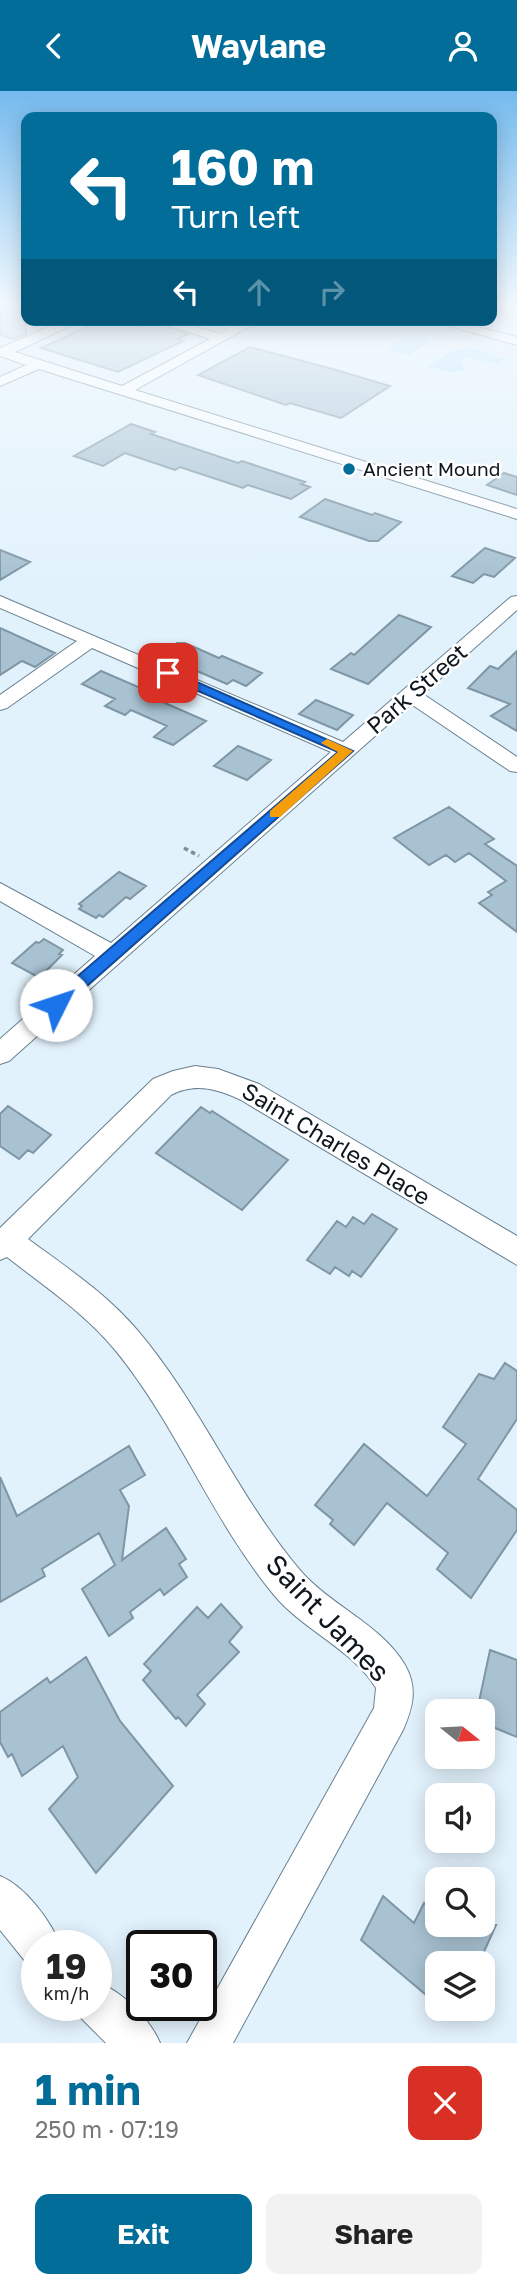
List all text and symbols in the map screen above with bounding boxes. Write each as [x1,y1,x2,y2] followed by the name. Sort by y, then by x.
[35,27,73,65] icon: back
[191,27,326,65] text: Waylane
[444,27,482,65] icon: person
[171,137,314,196] text: 160 m
[56,140,147,231] icon: left
[171,197,300,235] text: Turn left
[167,273,205,311] icon: left
[240,273,278,311] icon: ahead
[313,273,351,311] icon: right
[363,457,500,480] place label: Ancient Mound
[341,461,357,477] marker: Ancient Mound
[361,637,472,739] street label: Park Street
[138,643,198,703] pin
[149,654,187,692] icon: arrive
[19,968,93,1042] position arrow
[238,1076,436,1210] street label: Saint Charles Place
[260,1547,397,1688] street label: Saint James
[425,1699,495,1769] north arrow
[425,1699,495,2021] map controls
[425,1783,495,1853] button: sound
[425,1867,495,1937] button: search
[126,1930,217,2021] speed limit sign: 30
[46,1945,87,1987] text: 19
[425,1951,495,2021] button: layers
[44,1982,89,2004] text: km/h
[35,2064,141,2114] text: 1 min
[408,2066,482,2140] button: close
[35,2115,179,2143] text: 250 m · 07:19
[35,2194,252,2274] button: Exit
[266,2194,482,2274] button: Share

